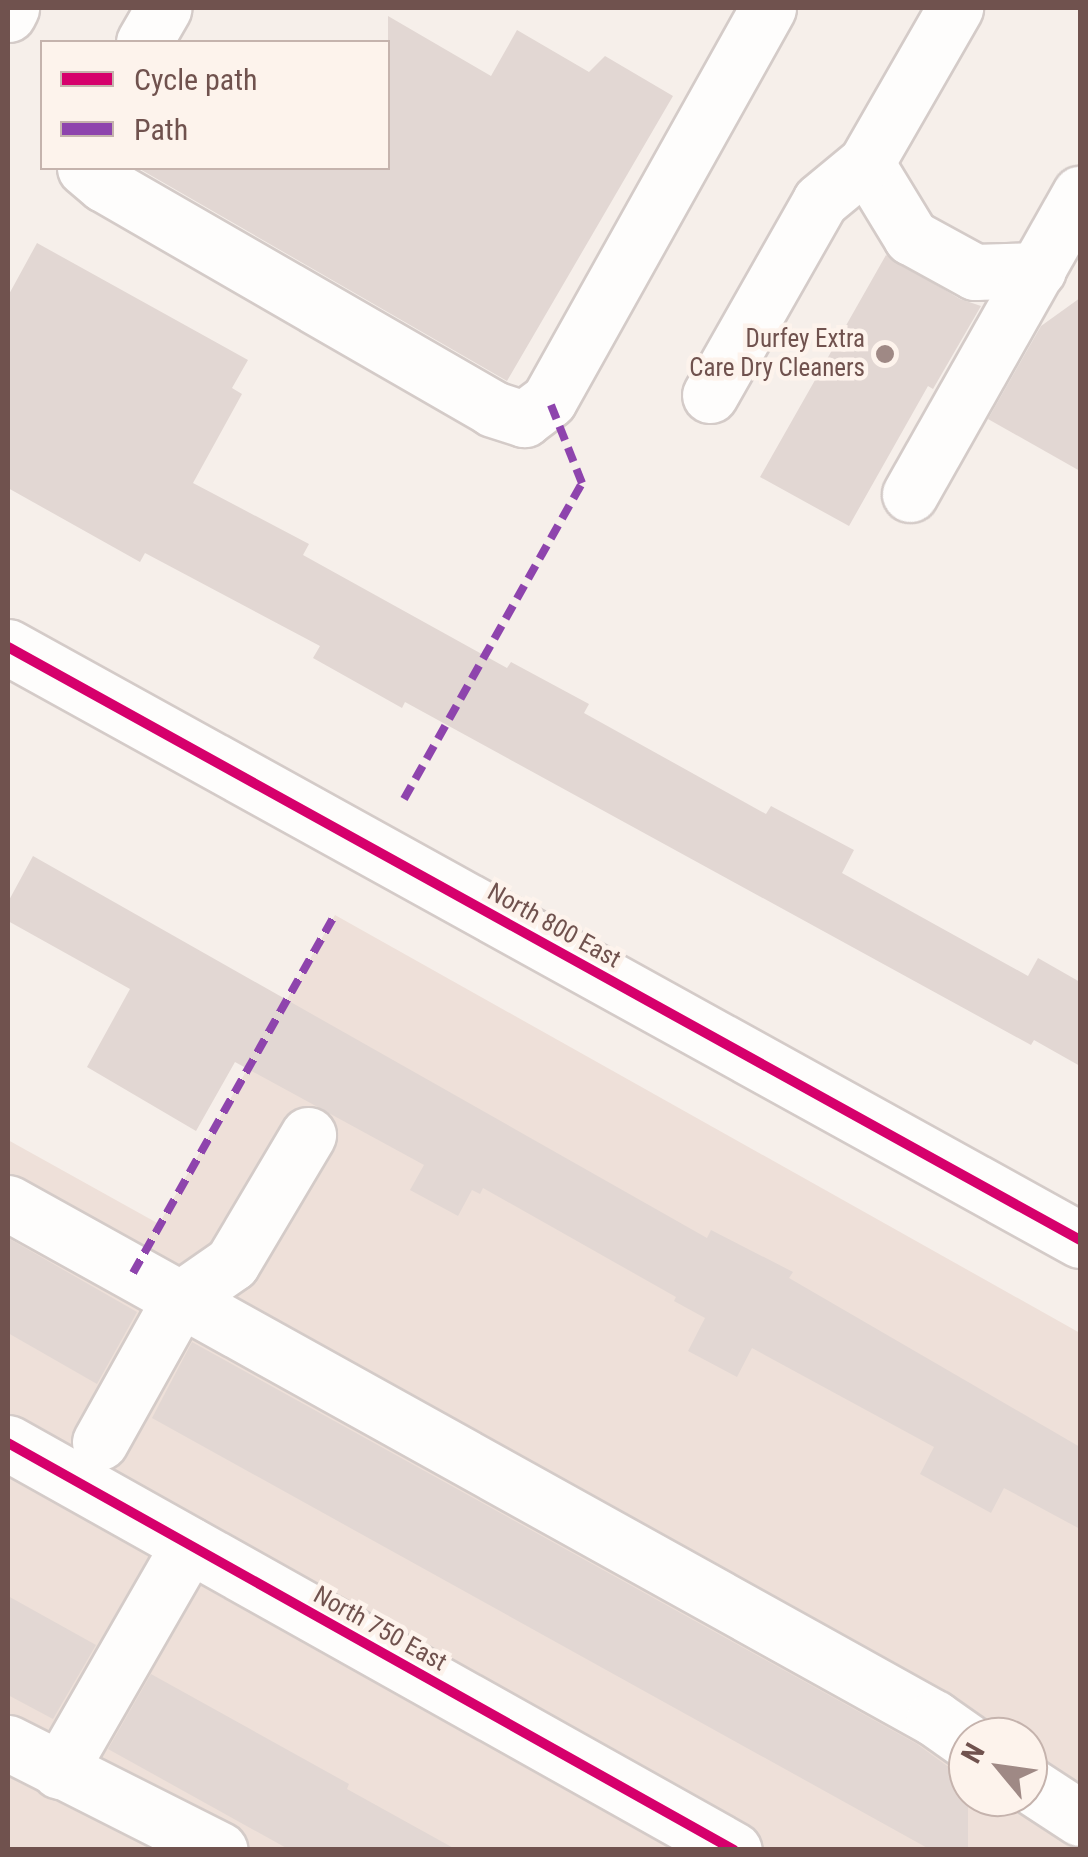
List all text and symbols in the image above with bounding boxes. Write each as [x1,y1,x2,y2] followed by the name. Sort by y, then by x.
[40,40,390,170] legend
[134,62,258,97] text: Cycle path
[134,112,188,147] text: Path
[689,325,865,384] place label: Durfey Extra Care Dry Cleaners
[874,343,896,365] marker: Durfey Extra Care Dry Cleaners
[482,877,626,975] street label: North 800 East
[308,1580,452,1678] street label: North 750 East
[948,1717,1048,1817] north arrow
[954,1738,992,1769] text: N

